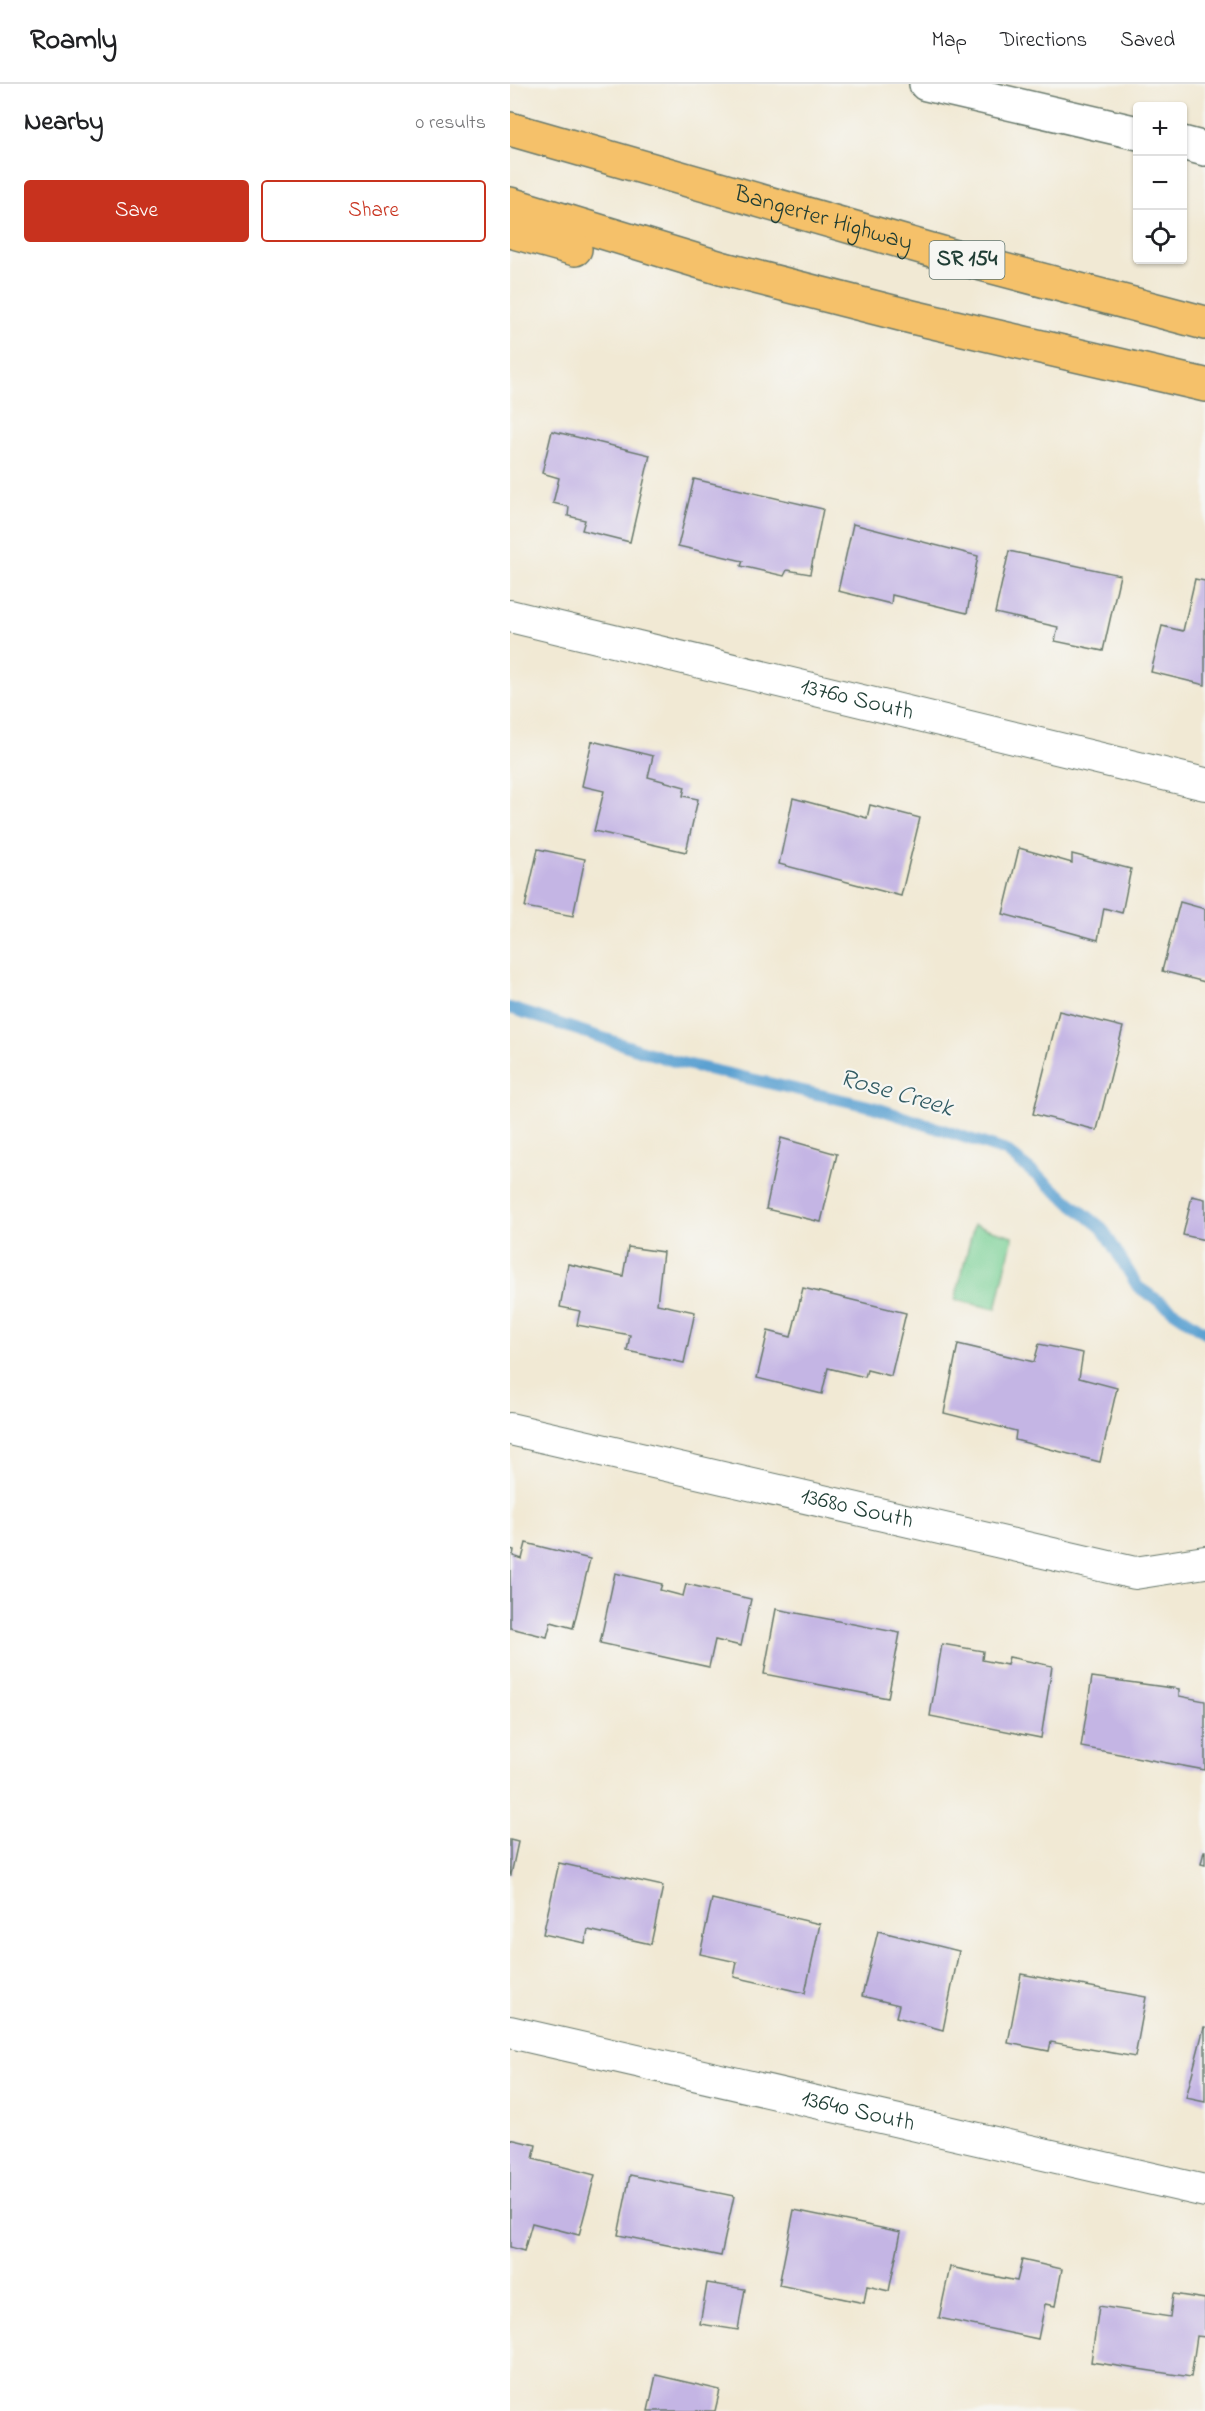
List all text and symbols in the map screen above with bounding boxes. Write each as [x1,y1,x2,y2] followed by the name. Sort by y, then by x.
[30,21,117,62] text: Roamly
[931,26,967,56] text: Map
[1000,26,1087,56] text: Directions
[1120,26,1175,56] text: Saved
[1133,102,1187,264] map controls
[1133,102,1187,156] button: +
[24,104,103,142] text: Nearby
[415,109,486,138] text: 0 results
[1133,156,1187,210] button: −
[729,176,917,262] street label: Bangerter Highway
[24,180,249,242] button: Save
[261,180,486,242] button: Share
[1133,210,1187,264] button: locate
[930,241,1004,279] road number: SR 154
[797,669,917,730] street label: 13760 South
[835,1060,959,1129] water label: Rose Creek
[797,1479,917,1539] street label: 13680 South
[798,2082,918,2142] street label: 13640 South

